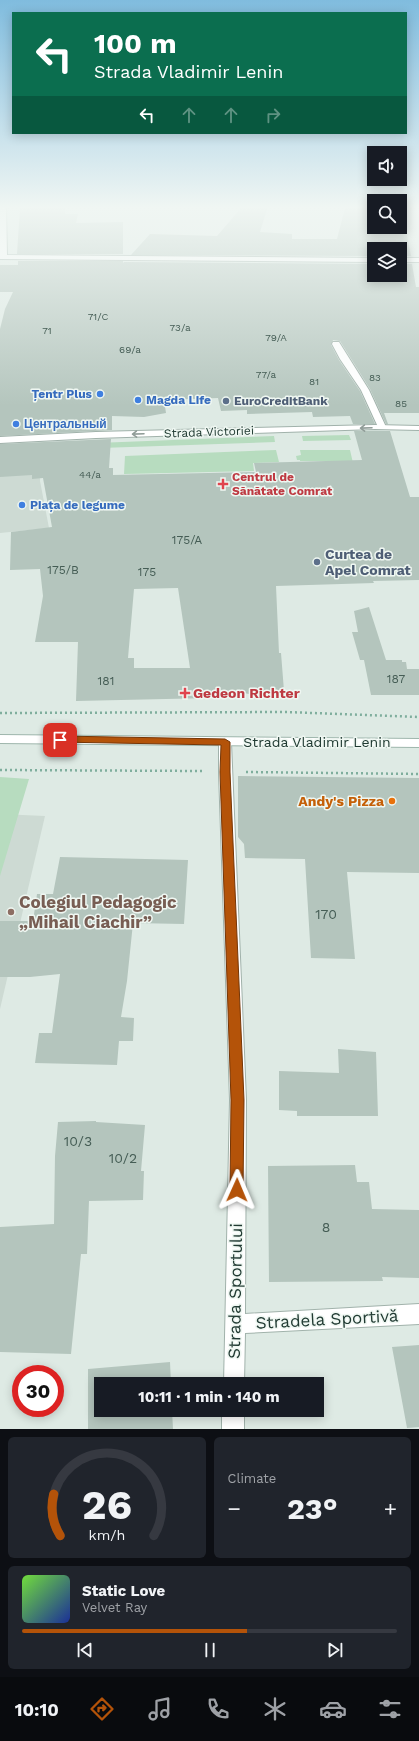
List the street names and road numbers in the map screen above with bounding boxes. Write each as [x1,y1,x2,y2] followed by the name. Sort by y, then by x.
[164,423,254,441] street label: Strada Victoriei
[243,734,391,750] street label: Strada Vladimir Lenin
[224,1223,246,1359] street label: Strada Sportului
[255,1305,399,1333] street label: Stradela Sportivă

